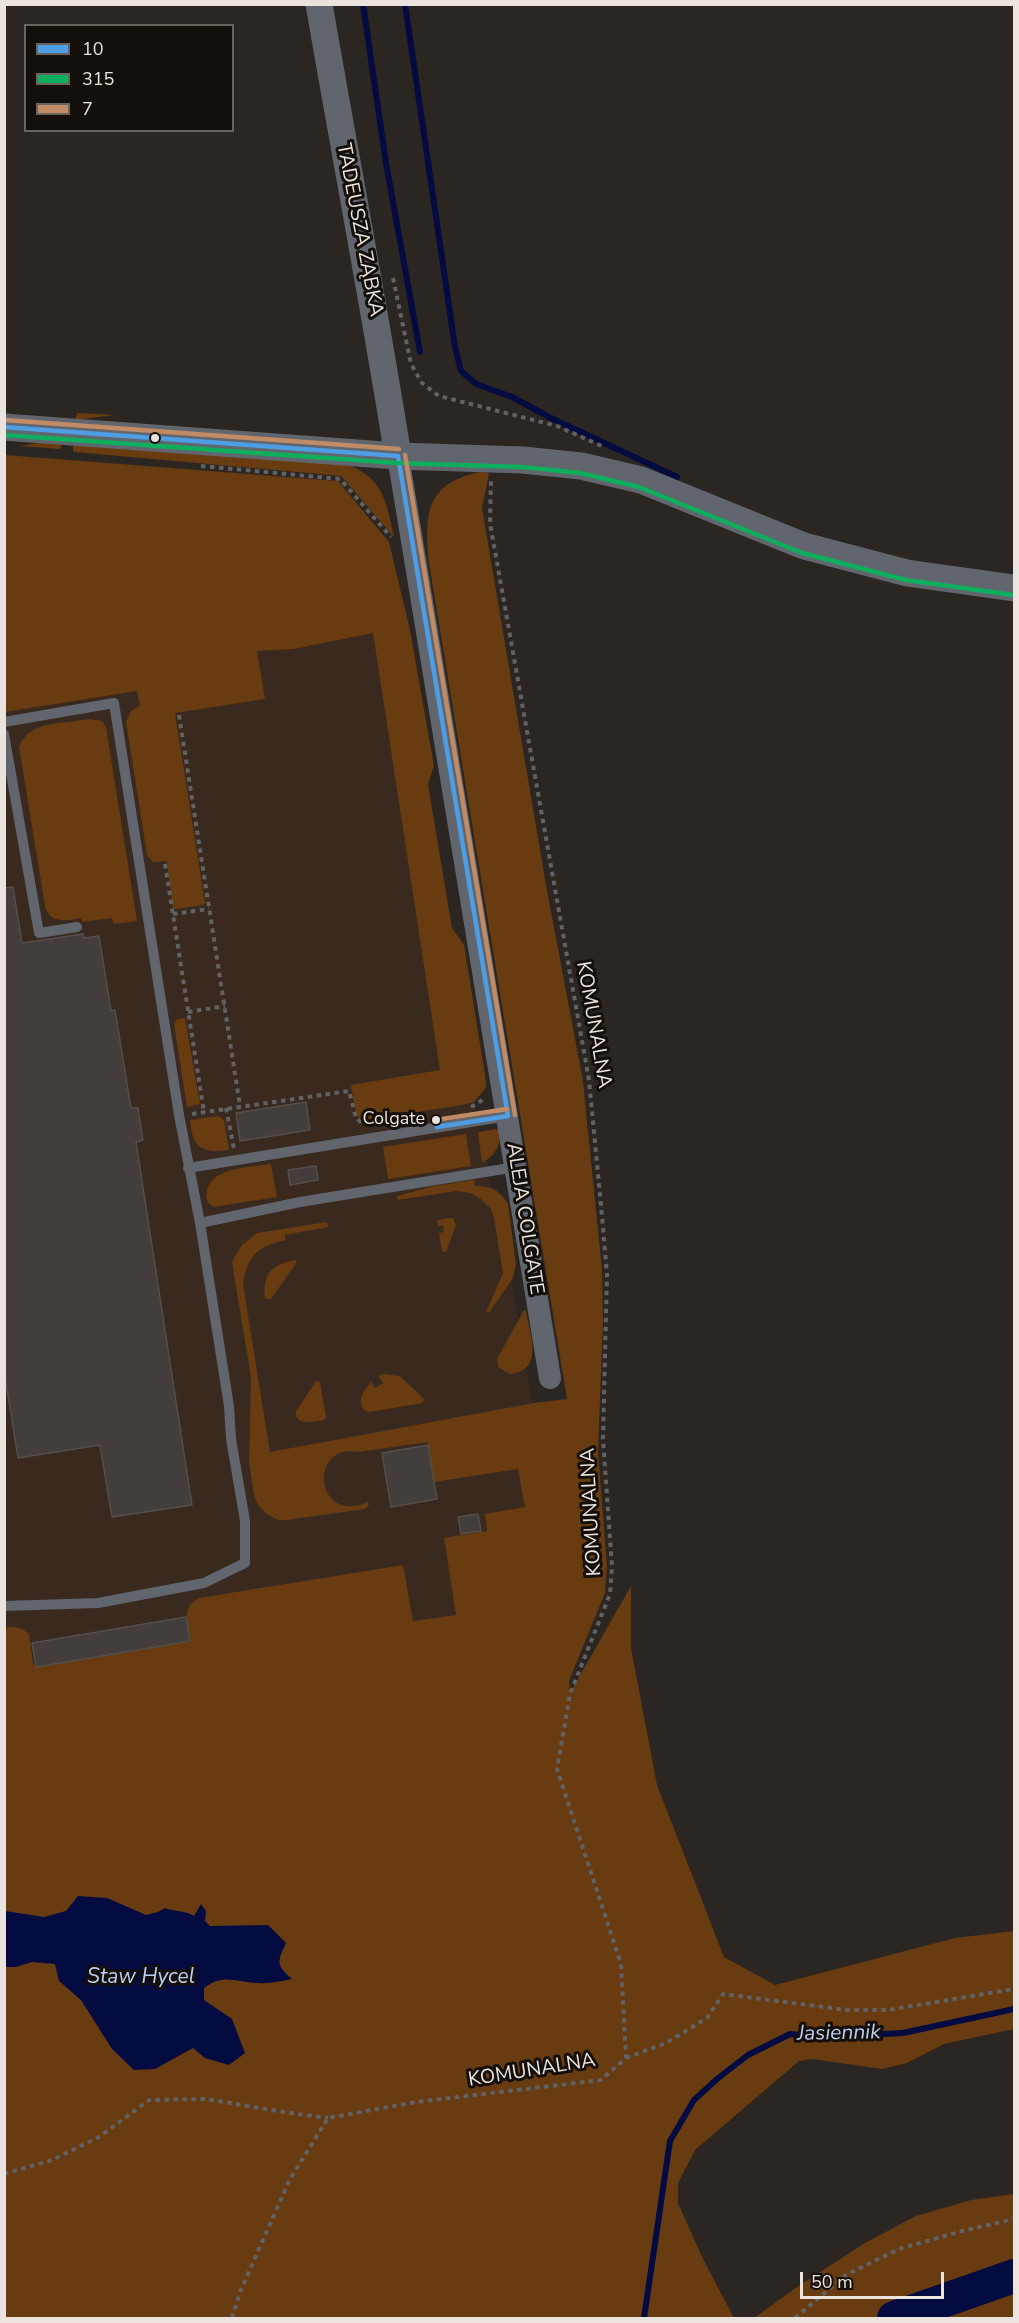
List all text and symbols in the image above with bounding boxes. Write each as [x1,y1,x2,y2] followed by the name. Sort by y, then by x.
[24,24,234,132] legend
[82,37,104,61] text: 10
[82,67,114,91] text: 315
[82,97,93,121] text: 7
[330,141,388,319] street label: TADEUSZA ZĄBKA
[149,432,161,444] unlabelled marker
[570,960,616,1090] street label: KOMUNALNA
[362,1109,425,1131] place label: Colgate
[430,1114,442,1126] marker: Colgate
[500,1141,548,1297] street label: ALEJA COLGATE
[577,1447,607,1577] street label: KOMUNALNA
[87,1965,195,1991] water label: Staw Hycel
[797,2021,881,2047] water label: Jasiennik
[467,2049,597,2093] street label: KOMUNALNA
[803,2260,947,2298] scale bar
[811,2270,853,2294] text: 50 m

